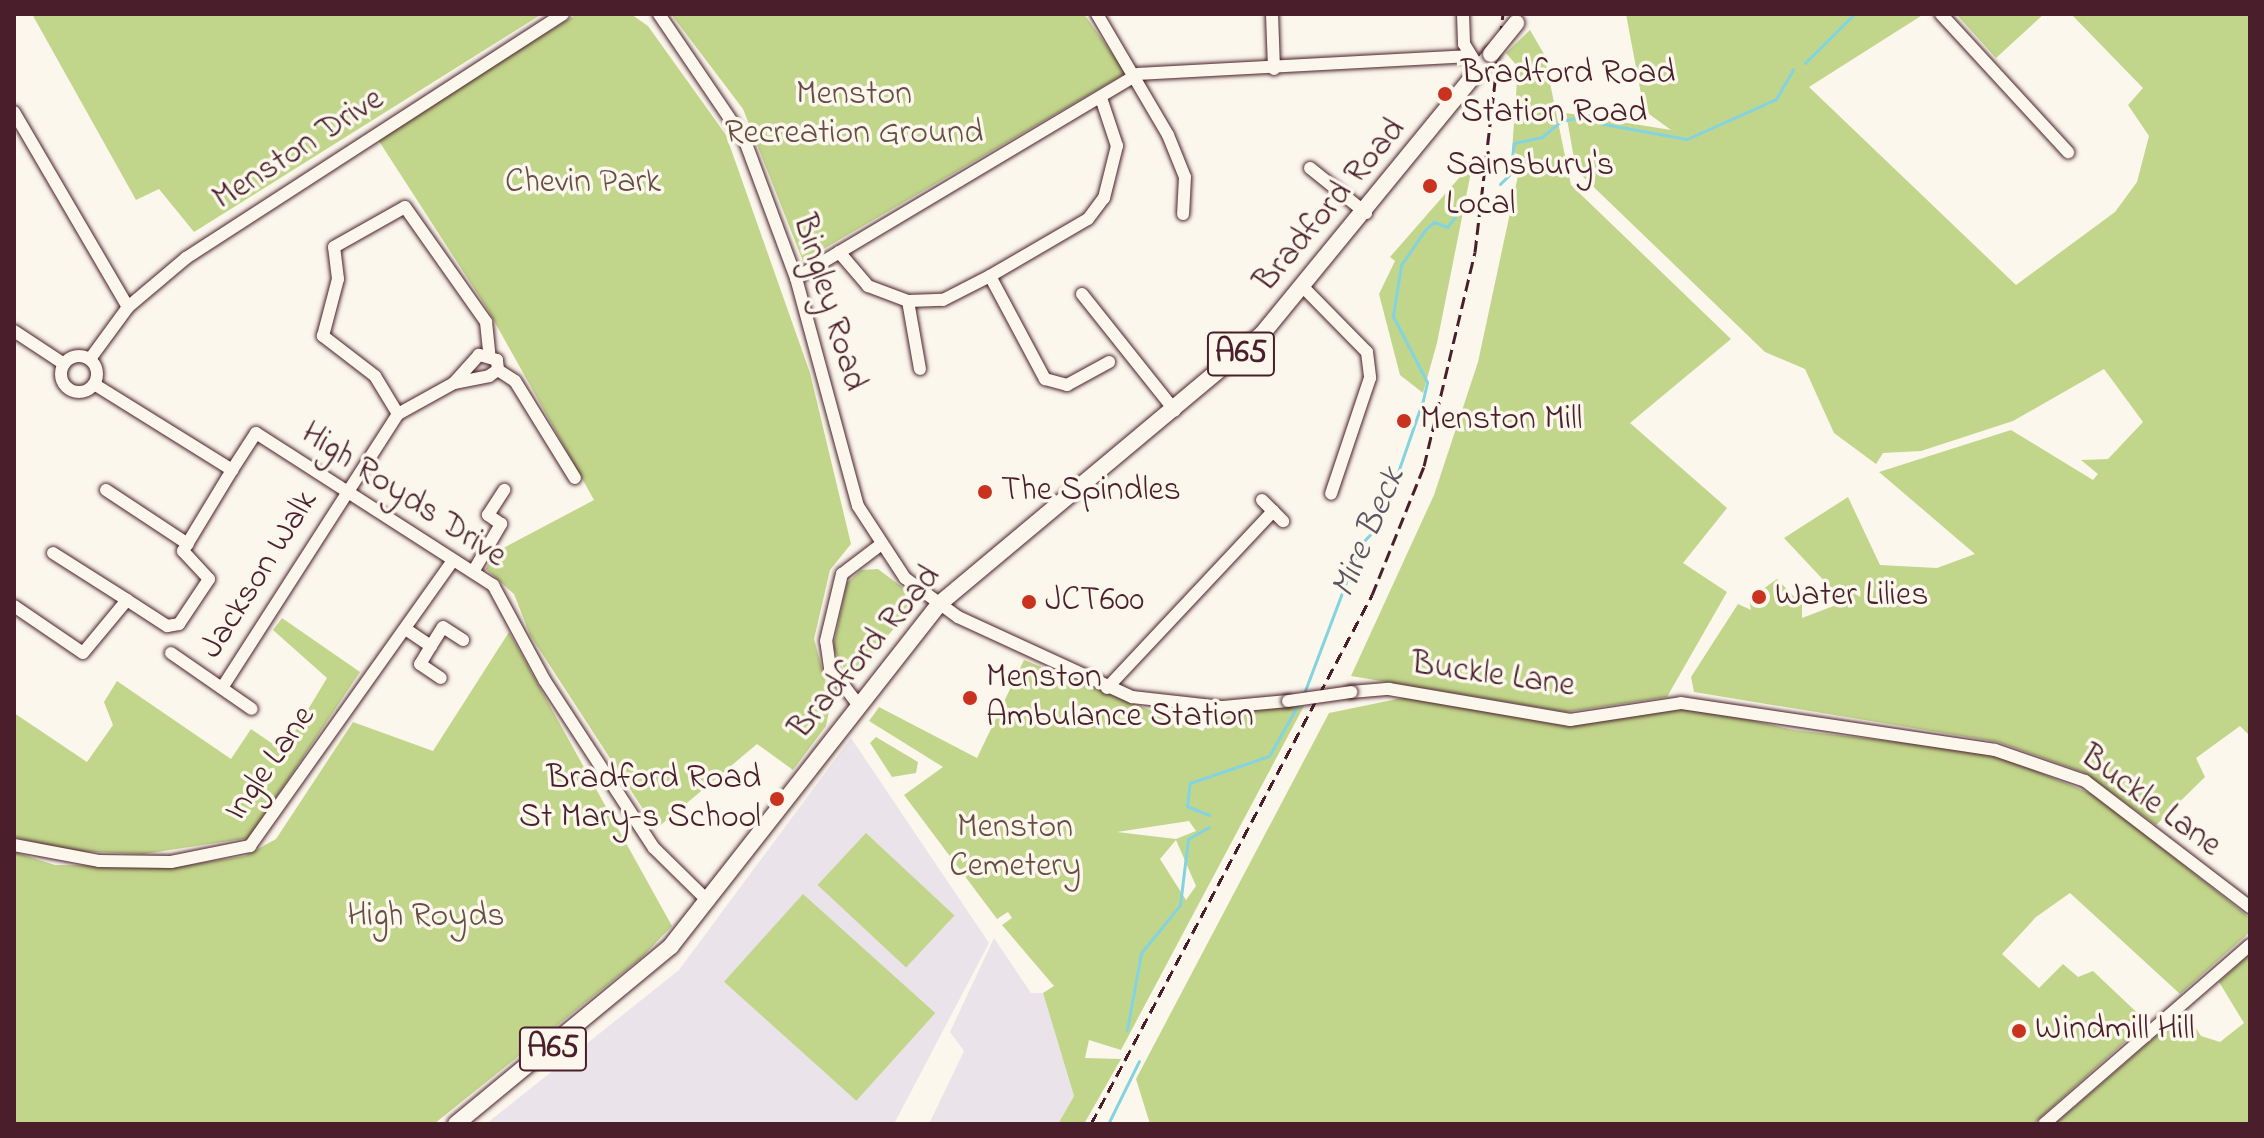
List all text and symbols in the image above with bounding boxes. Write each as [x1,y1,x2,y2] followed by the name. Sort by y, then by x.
[1461,54,1675,134] place label: Bradford Road Station Road
[725,75,983,154] park label: Menston Recreation Ground
[206,80,392,220] street label: Menston Drive
[1436,85,1454,103] marker: Bradford Road Station Road
[1246,111,1416,301] street label: Bradford Road
[1446,146,1614,226] place label: Sainsbury's Local
[505,164,661,204] park label: Chevin Park
[1421,177,1439,195] marker: Sainsbury's Local
[782,210,874,396] street label: Bingley Road
[1205,326,1277,382] road number: A65
[1420,401,1582,441] place label: Menston Mill
[1395,412,1413,430] marker: Menston Mill
[293,414,513,578] street label: High Royds Drive
[1322,462,1416,604] water label: Mire Beck
[1001,472,1181,512] place label: The Spindles
[192,483,328,667] street label: Jackson Walk
[976,483,994,501] marker: The Spindles
[781,558,951,748] street label: Bradford Road
[1775,577,1928,617] place label: Water Lilies
[1045,582,1144,622] place label: JCT600
[1750,588,1768,606] marker: Water Lilies
[1020,593,1038,611] marker: JCT600
[1409,644,1577,708] street label: Buckle Lane
[986,658,1254,738] place label: Menston Ambulance Station
[961,689,979,707] marker: Menston Ambulance Station
[217,699,325,829] street label: Ingle Lane
[2071,737,2229,867] street label: Buckle Lane
[519,759,761,838] place label: Bradford Road St Mary-s School
[768,790,786,808] marker: Bradford Road St Mary-s School
[949,808,1081,888] park label: Menston Cemetery
[347,898,505,938] park label: High Royds
[2035,1011,2195,1051] place label: Windmill Hill
[517,1021,589,1077] road number: A65
[2010,1022,2028,1040] marker: Windmill Hill

